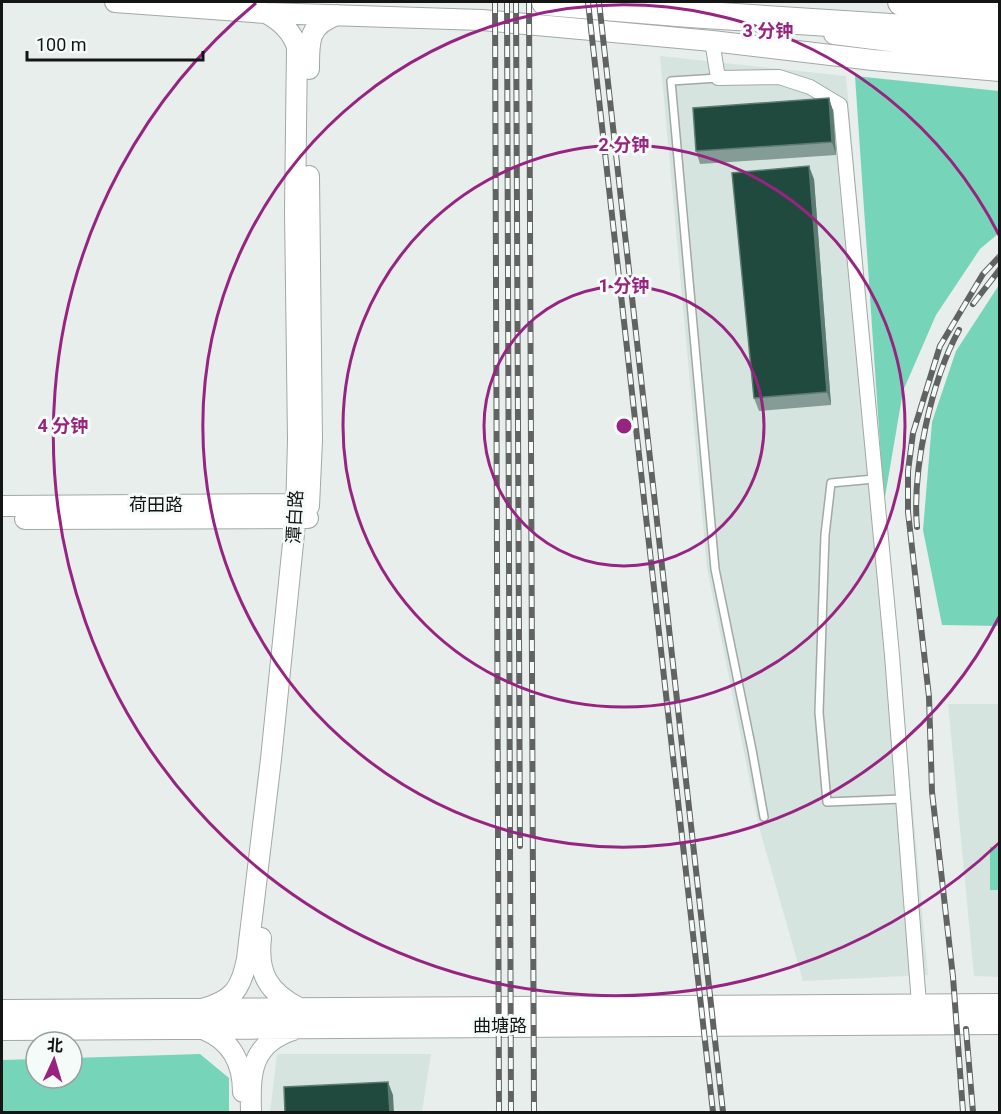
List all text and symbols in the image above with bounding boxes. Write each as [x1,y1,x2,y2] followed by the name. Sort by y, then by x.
[743,20,793,41] text: 3 分钟
[27,24,202,62] scale bar
[36,34,87,55] text: 100 m
[599,134,649,155] text: 2 分钟
[599,275,649,296] text: 1 分钟
[38,415,88,436] text: 4 分钟
[614,416,634,436] centre of rings
[283,489,306,544] street label: 潭白路
[129,494,183,515] street label: 荷田路
[473,1015,527,1036] street label: 曲塘路
[24,1030,84,1090] north arrow
[46,1035,64,1056] text: 北

